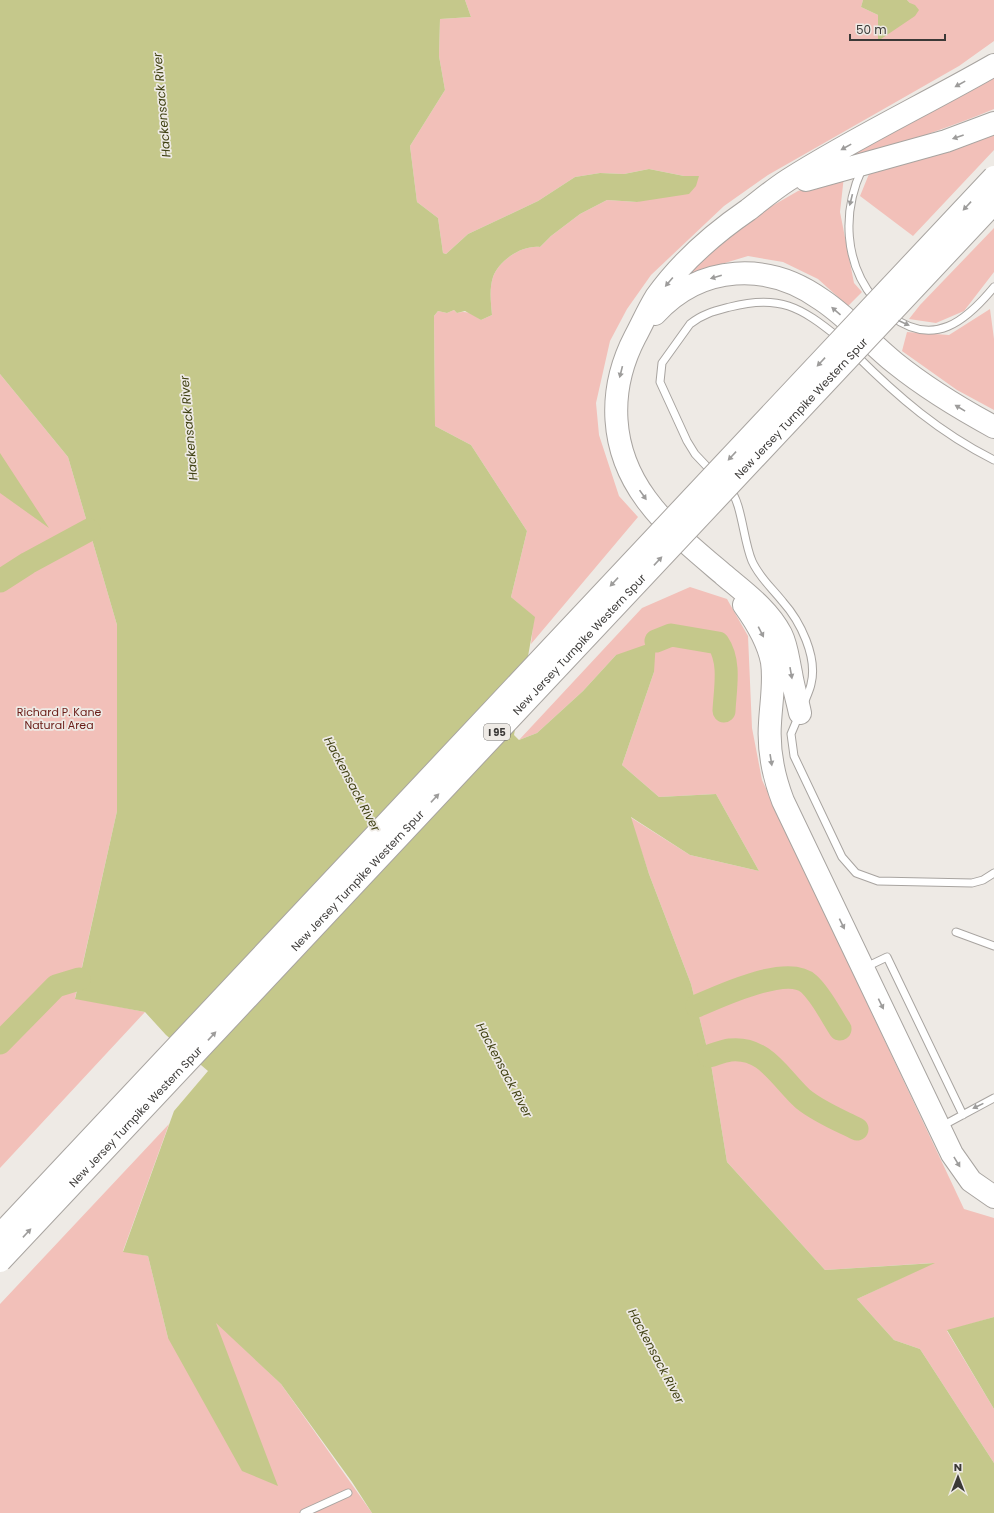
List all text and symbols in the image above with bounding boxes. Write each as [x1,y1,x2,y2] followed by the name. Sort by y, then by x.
[850,16,945,42] scale bar
[856,21,887,38] text: 50 m
[148,51,175,158] water label: Hackensack River
[954,80,966,87] one-way arrow
[951,134,963,140] one-way arrow
[840,143,852,150] one-way arrow
[848,194,854,206] one-way arrow
[963,200,972,211] one-way arrow
[710,274,722,280] one-way arrow
[664,276,673,287] one-way arrow
[831,306,841,315] one-way arrow
[898,320,910,326] one-way arrow
[731,334,871,482] street label: New Jersey Turnpike Western Spur
[817,357,826,366] one-way arrow
[617,365,623,378] one-way arrow
[175,374,202,481] water label: Hackensack River
[954,405,966,412] one-way arrow
[727,451,737,461] one-way arrow
[639,490,647,501] one-way arrow
[653,556,663,566] one-way arrow
[509,570,650,718] street label: New Jersey Turnpike Western Spur
[609,577,619,587] one-way arrow
[758,626,764,638] one-way arrow
[789,667,795,679] one-way arrow
[17,704,101,733] park label: Richard P. Kane Natural Area
[484,724,510,740] road number: I 95
[320,733,385,835] water label: Hackensack River
[768,754,774,766] one-way arrow
[430,793,439,804] one-way arrow
[287,807,428,955] street label: New Jersey Turnpike Western Spur
[839,918,845,930] one-way arrow
[878,998,884,1009] one-way arrow
[472,1019,537,1121] water label: Hackensack River
[207,1031,216,1041] one-way arrow
[65,1043,206,1191] street label: New Jersey Turnpike Western Spur
[972,1102,984,1109] one-way arrow
[954,1156,961,1168] one-way arrow
[22,1228,31,1238] one-way arrow
[624,1305,689,1407] water label: Hackensack River
[938,1457,978,1497] north arrow
[954,1459,962,1475] text: N

